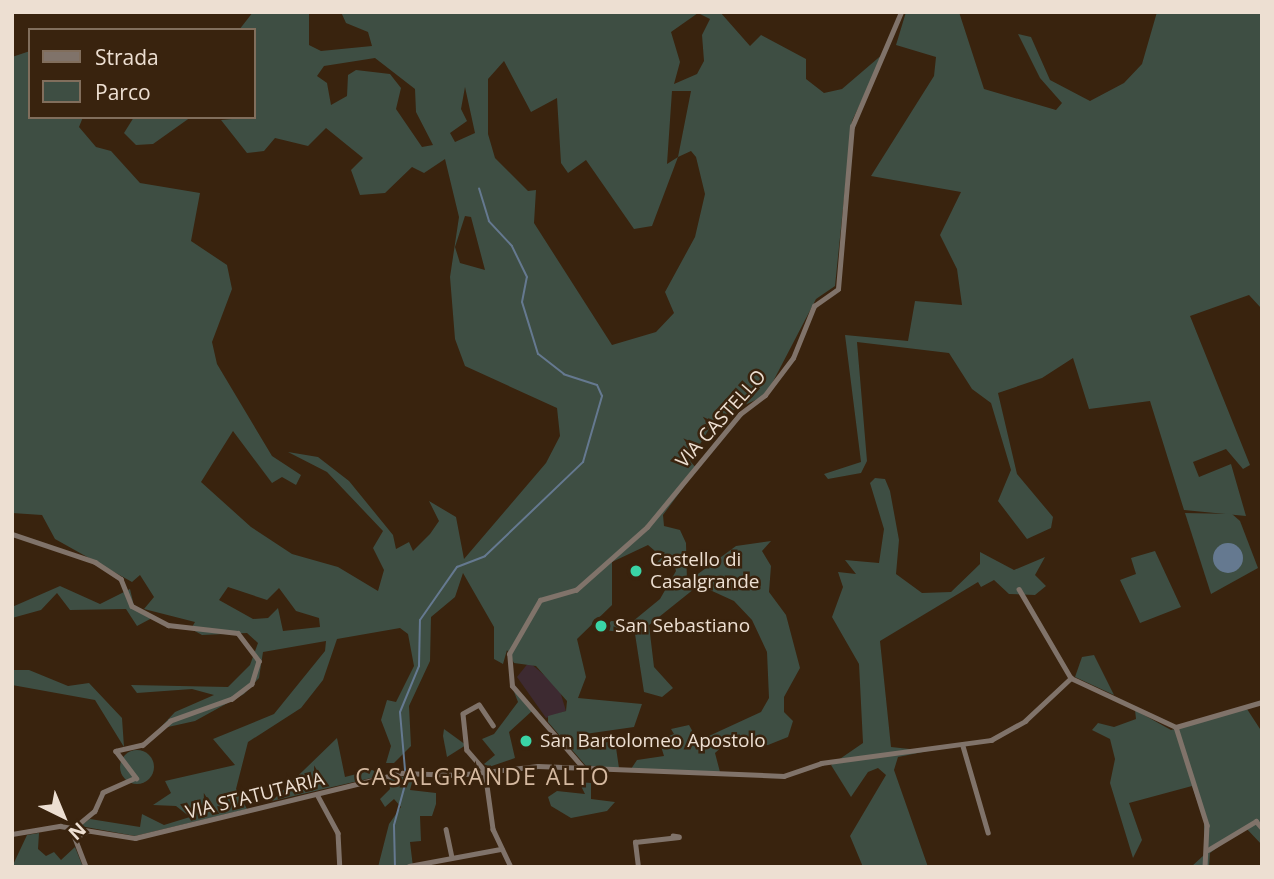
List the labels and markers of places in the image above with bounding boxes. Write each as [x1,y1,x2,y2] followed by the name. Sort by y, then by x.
[650,549,760,593] place label: Castello di Casalgrande
[628,563,644,579] marker: Castello di Casalgrande
[615,615,750,637] place label: San Sebastiano
[593,618,609,634] marker: San Sebastiano
[540,730,766,752] place label: San Bartolomeo Apostolo
[518,733,534,749] marker: San Bartolomeo Apostolo

